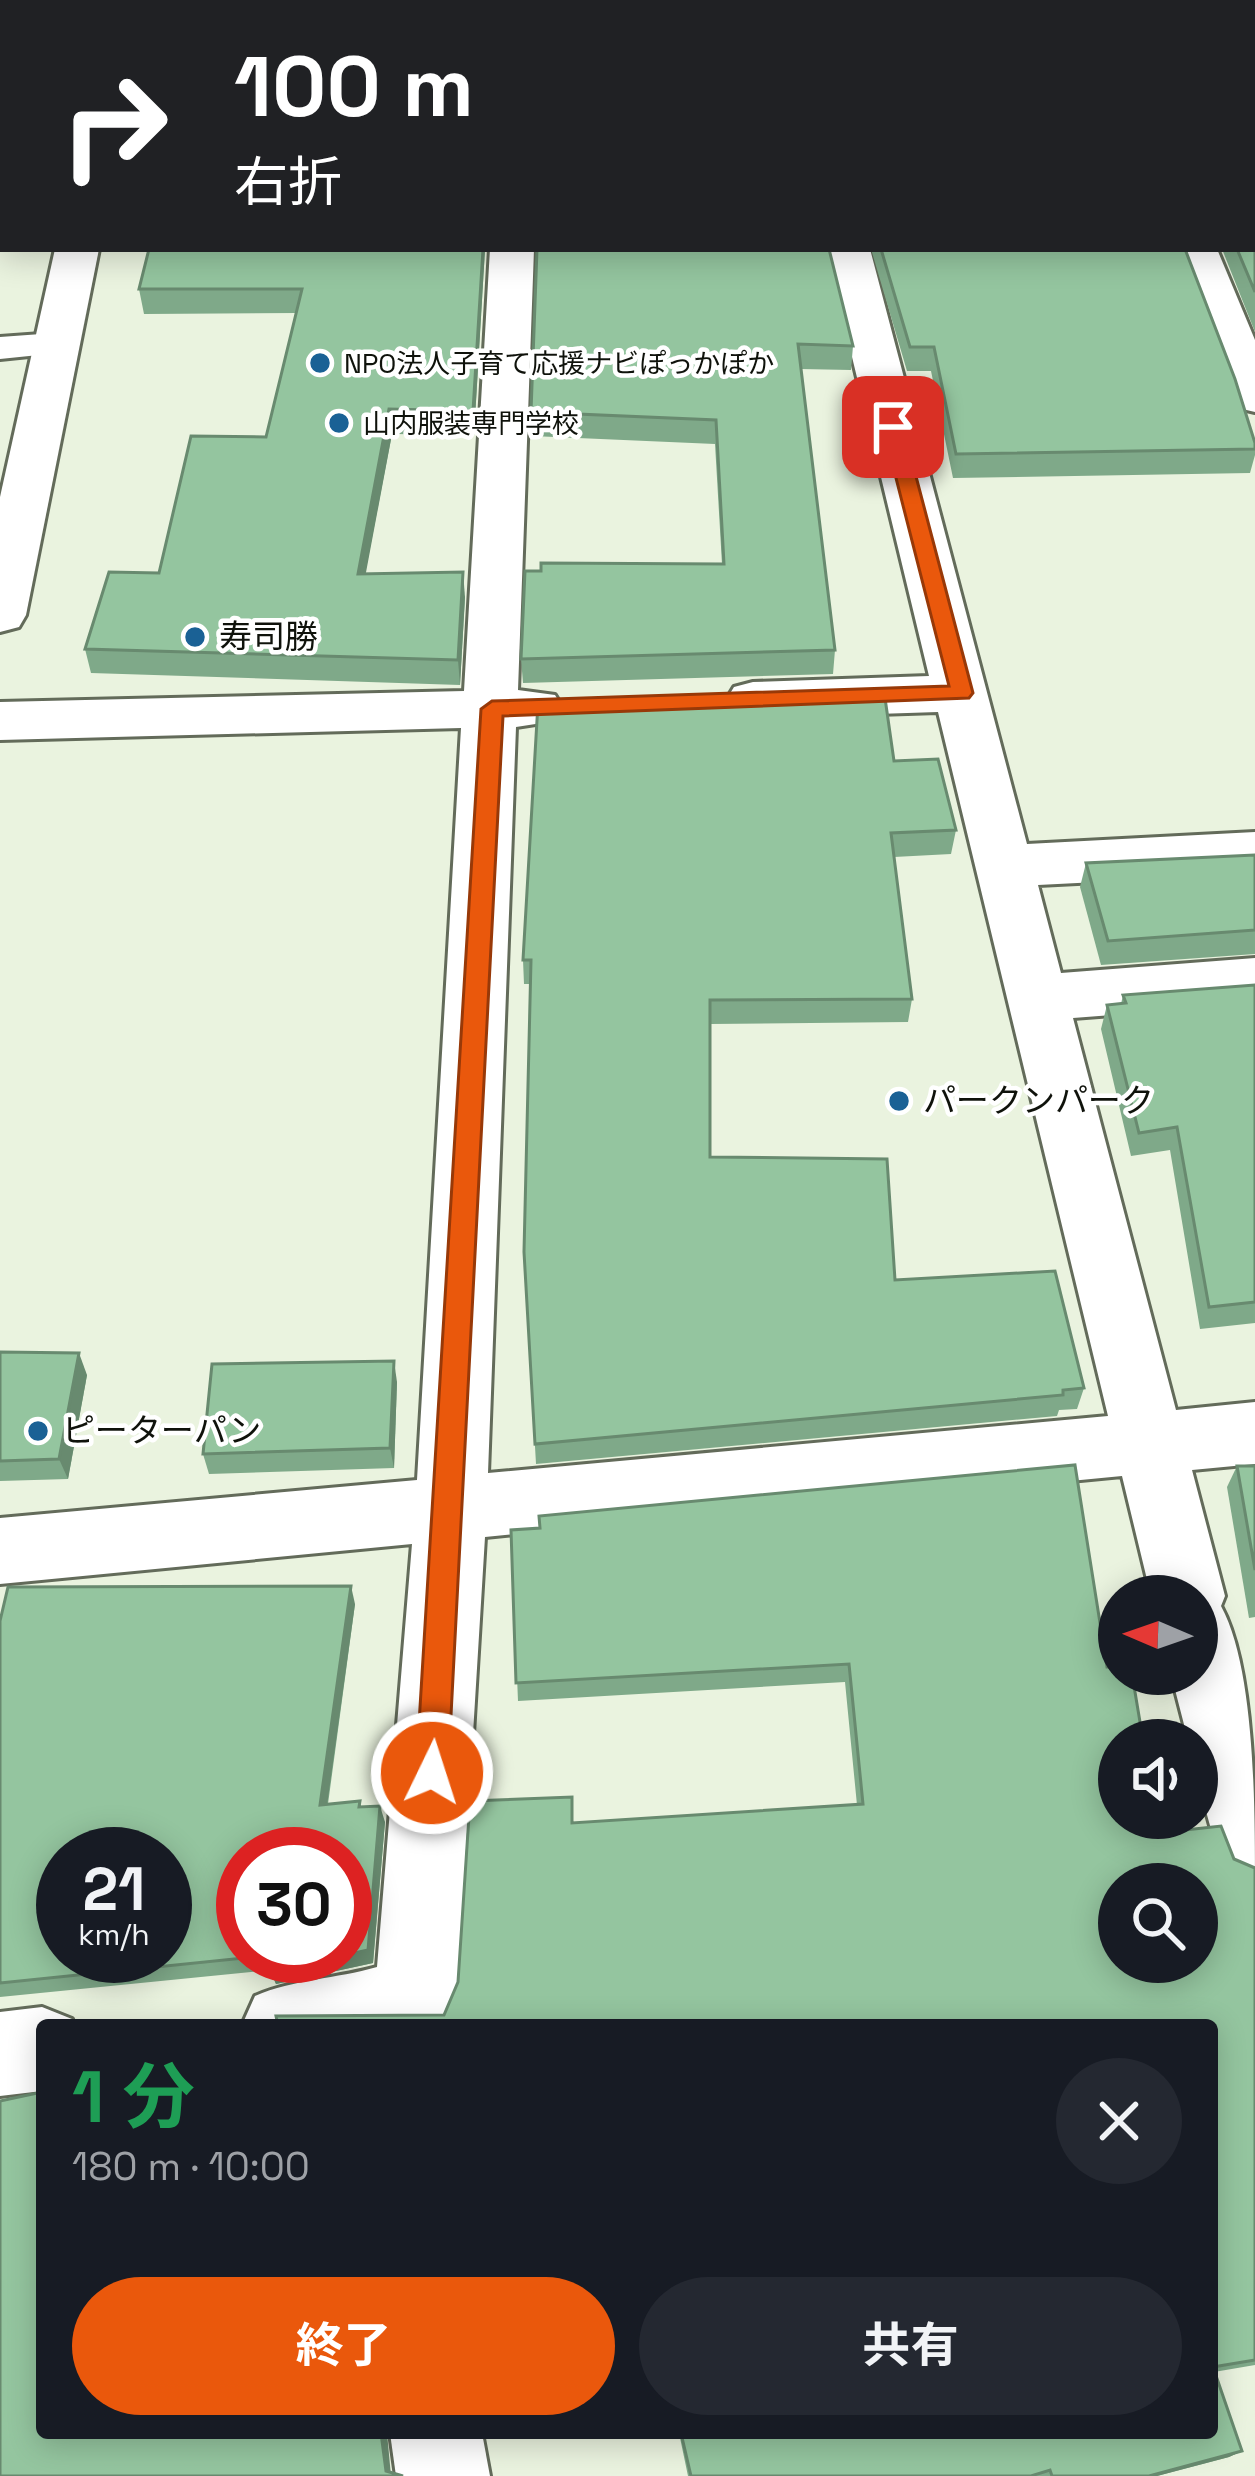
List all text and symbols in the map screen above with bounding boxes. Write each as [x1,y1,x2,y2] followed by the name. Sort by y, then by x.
[234,33,474,141] text: 100 m
[36,48,192,204] icon: right
[234,148,342,217] text: 右折
[344,346,774,381] place label: NPO法人子育て応援ナビぽっかぽか
[307,350,333,376] marker: NPO法人子育て応援ナビぽっかぽか
[842,376,944,478] pin
[860,394,926,460] icon: arrive
[363,406,579,441] place label: 山内服装専門学校
[326,410,352,436] marker: 山内服装専門学校
[219,616,318,658] place label: 寿司勝
[182,624,208,650] marker: 寿司勝
[923,1080,1154,1122] place label: パークンパーク
[886,1088,912,1114] marker: パークンパーク
[62,1410,261,1452] place label: ピーターパン
[25,1418,51,1444] marker: ピーターパン
[1098,1575,1218,1695] north arrow
[1098,1575,1218,1983] map controls
[369,1710,495,1836] position arrow
[1098,1719,1218,1839] button: sound
[216,1827,372,1983] speed limit sign: 30
[83,1851,145,1928] text: 21
[1098,1863,1218,1983] button: search
[78,1915,150,1954] text: km/h
[72,2051,195,2143] text: 1 分
[1056,2058,1182,2184] button: close
[72,2142,310,2191] text: 180 m · 10:00
[72,2277,615,2415] button: 終了
[639,2277,1182,2415] button: 共有

